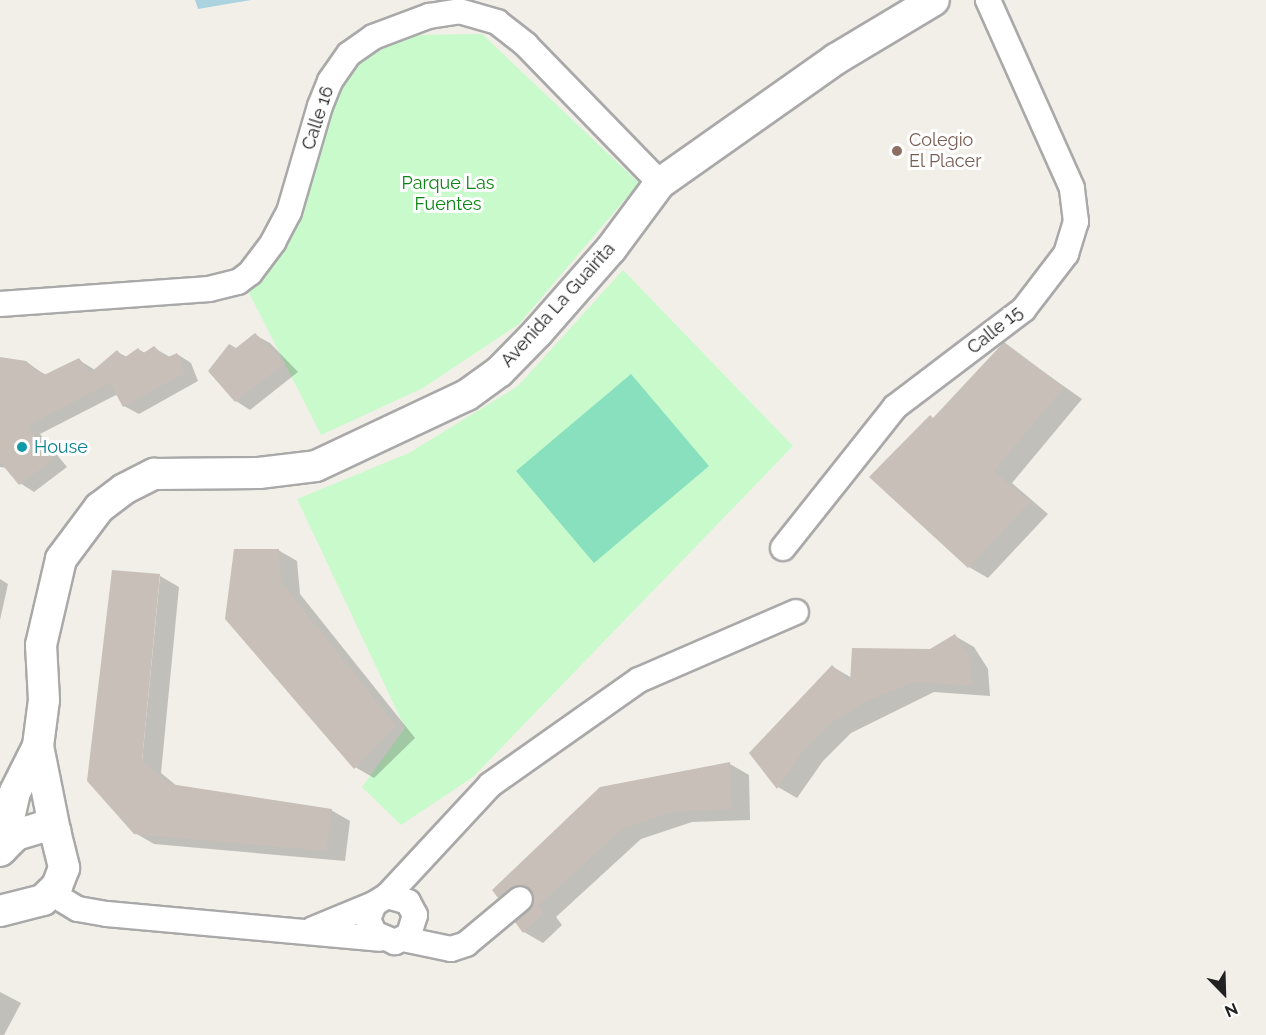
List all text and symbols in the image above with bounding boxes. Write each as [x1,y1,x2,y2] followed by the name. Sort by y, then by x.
[298,83,338,153] street label: Calle 16
[909,130,982,172] place label: Colegio El Placer
[890,144,904,158] marker: Colegio El Placer
[402,173,494,216] park label: Parque Las Fuentes
[497,238,619,372] street label: Avenida La Guairita
[963,301,1027,359] street label: Calle 15
[34,436,88,458] place label: House
[15,440,29,454] marker: House
[1194,963,1254,1023] north arrow
[1222,999,1241,1021] text: N

